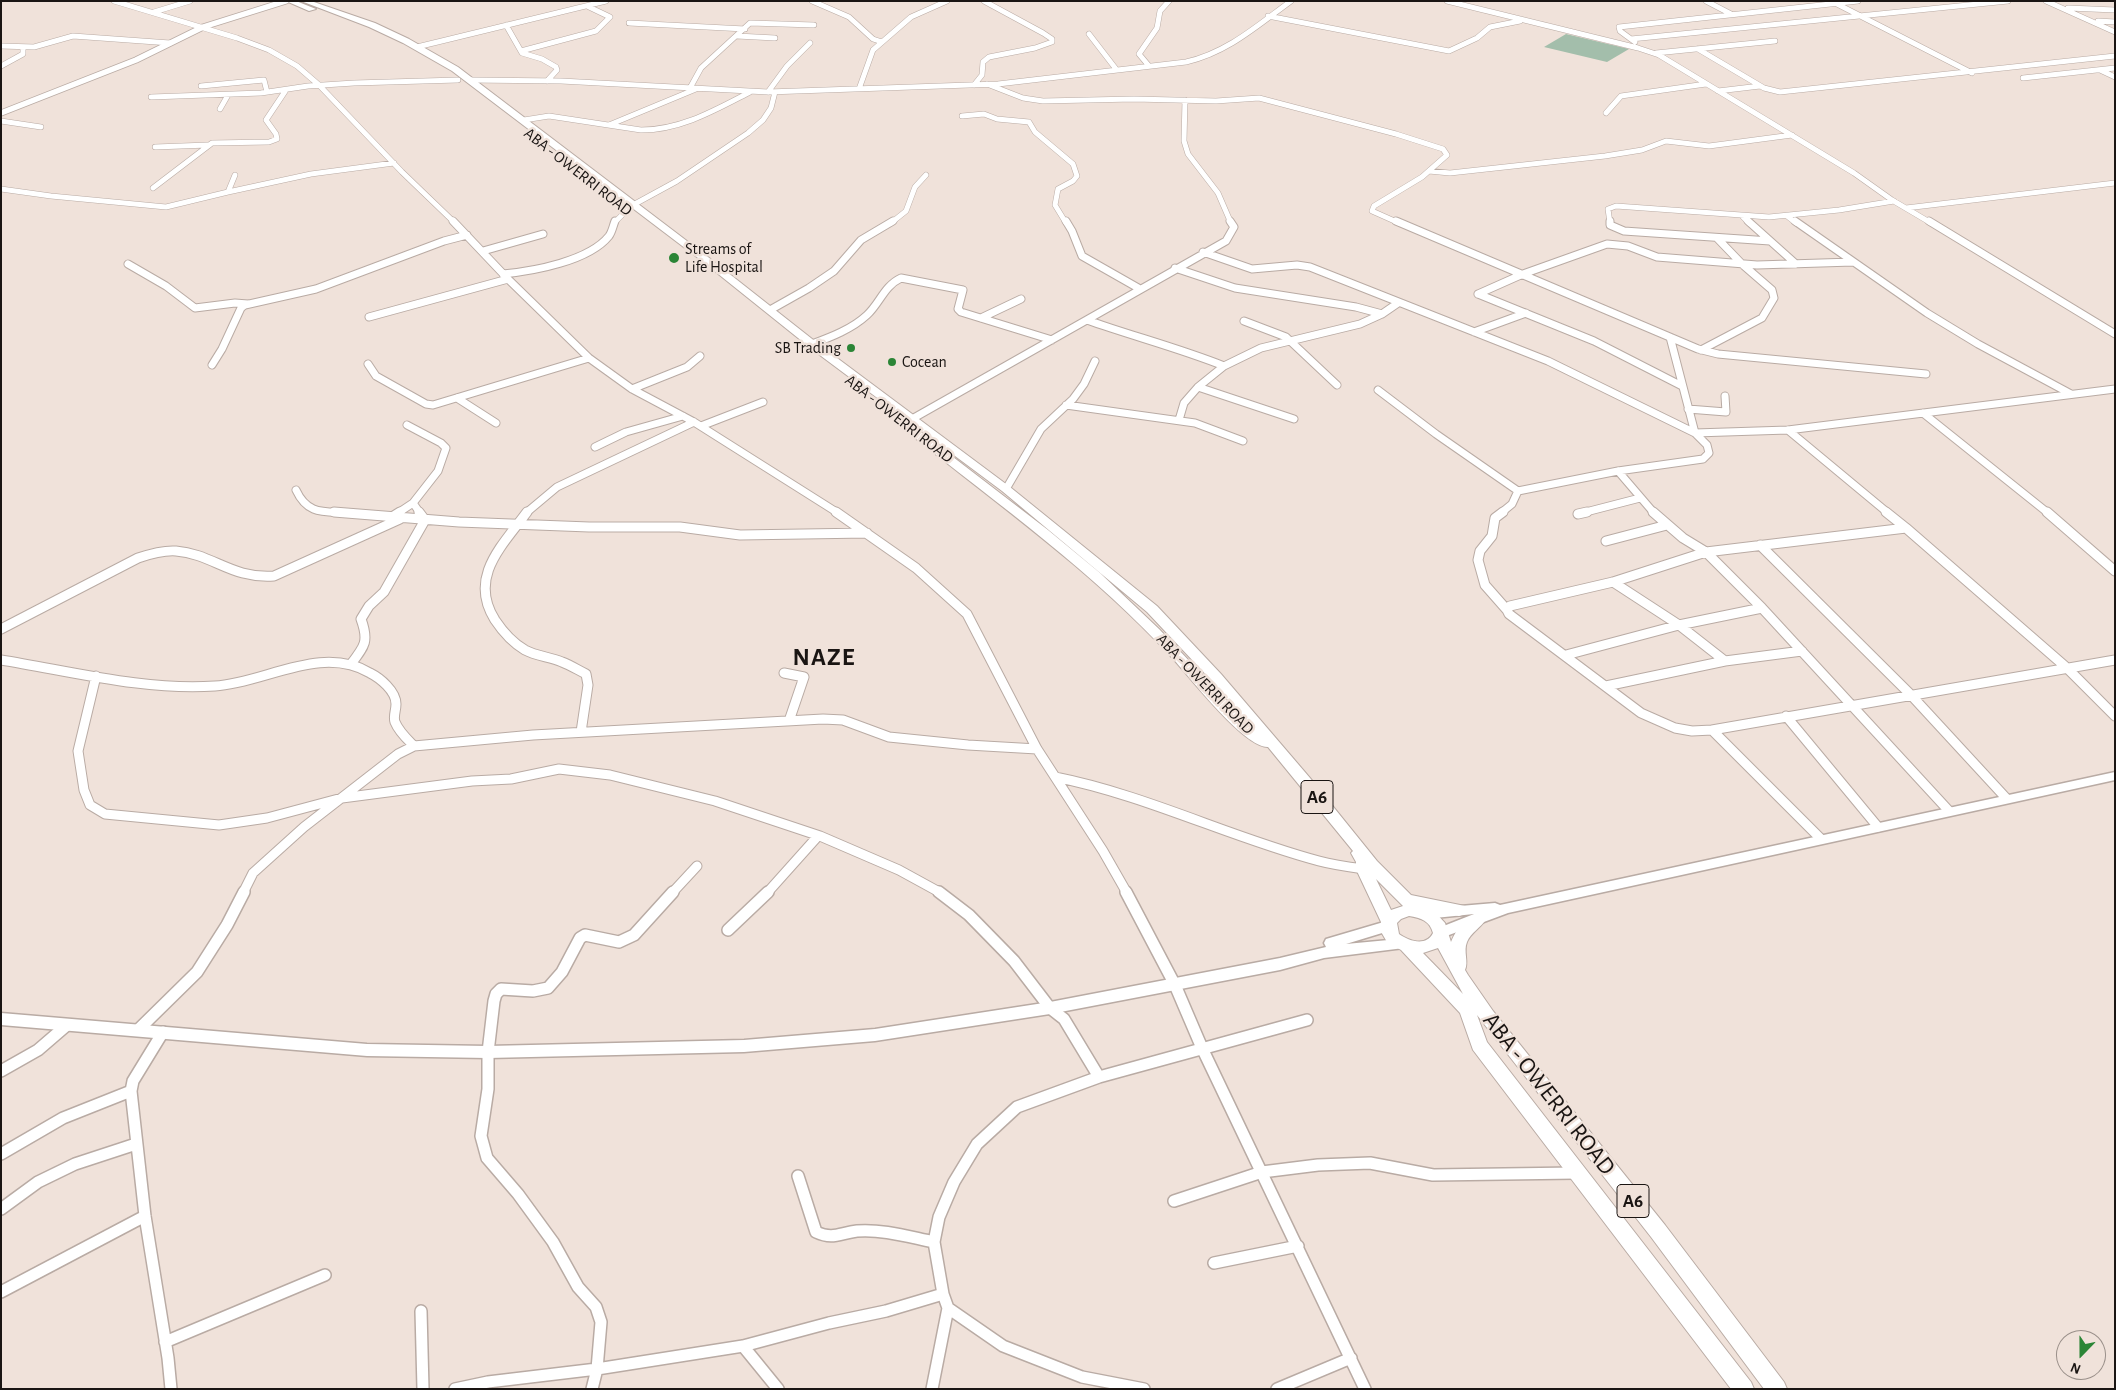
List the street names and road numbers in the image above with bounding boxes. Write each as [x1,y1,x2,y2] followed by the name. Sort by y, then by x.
[520,124,636,220] street label: ABA - OWERRI ROAD
[841,371,957,467] street label: ABA - OWERRI ROAD
[1152,630,1258,738] street label: ABA - OWERRI ROAD
[1301,780,1333,814] road number: A6
[1477,1007,1621,1181] street label: ABA - OWERRI ROAD
[1617,1184,1649,1218] road number: A6

